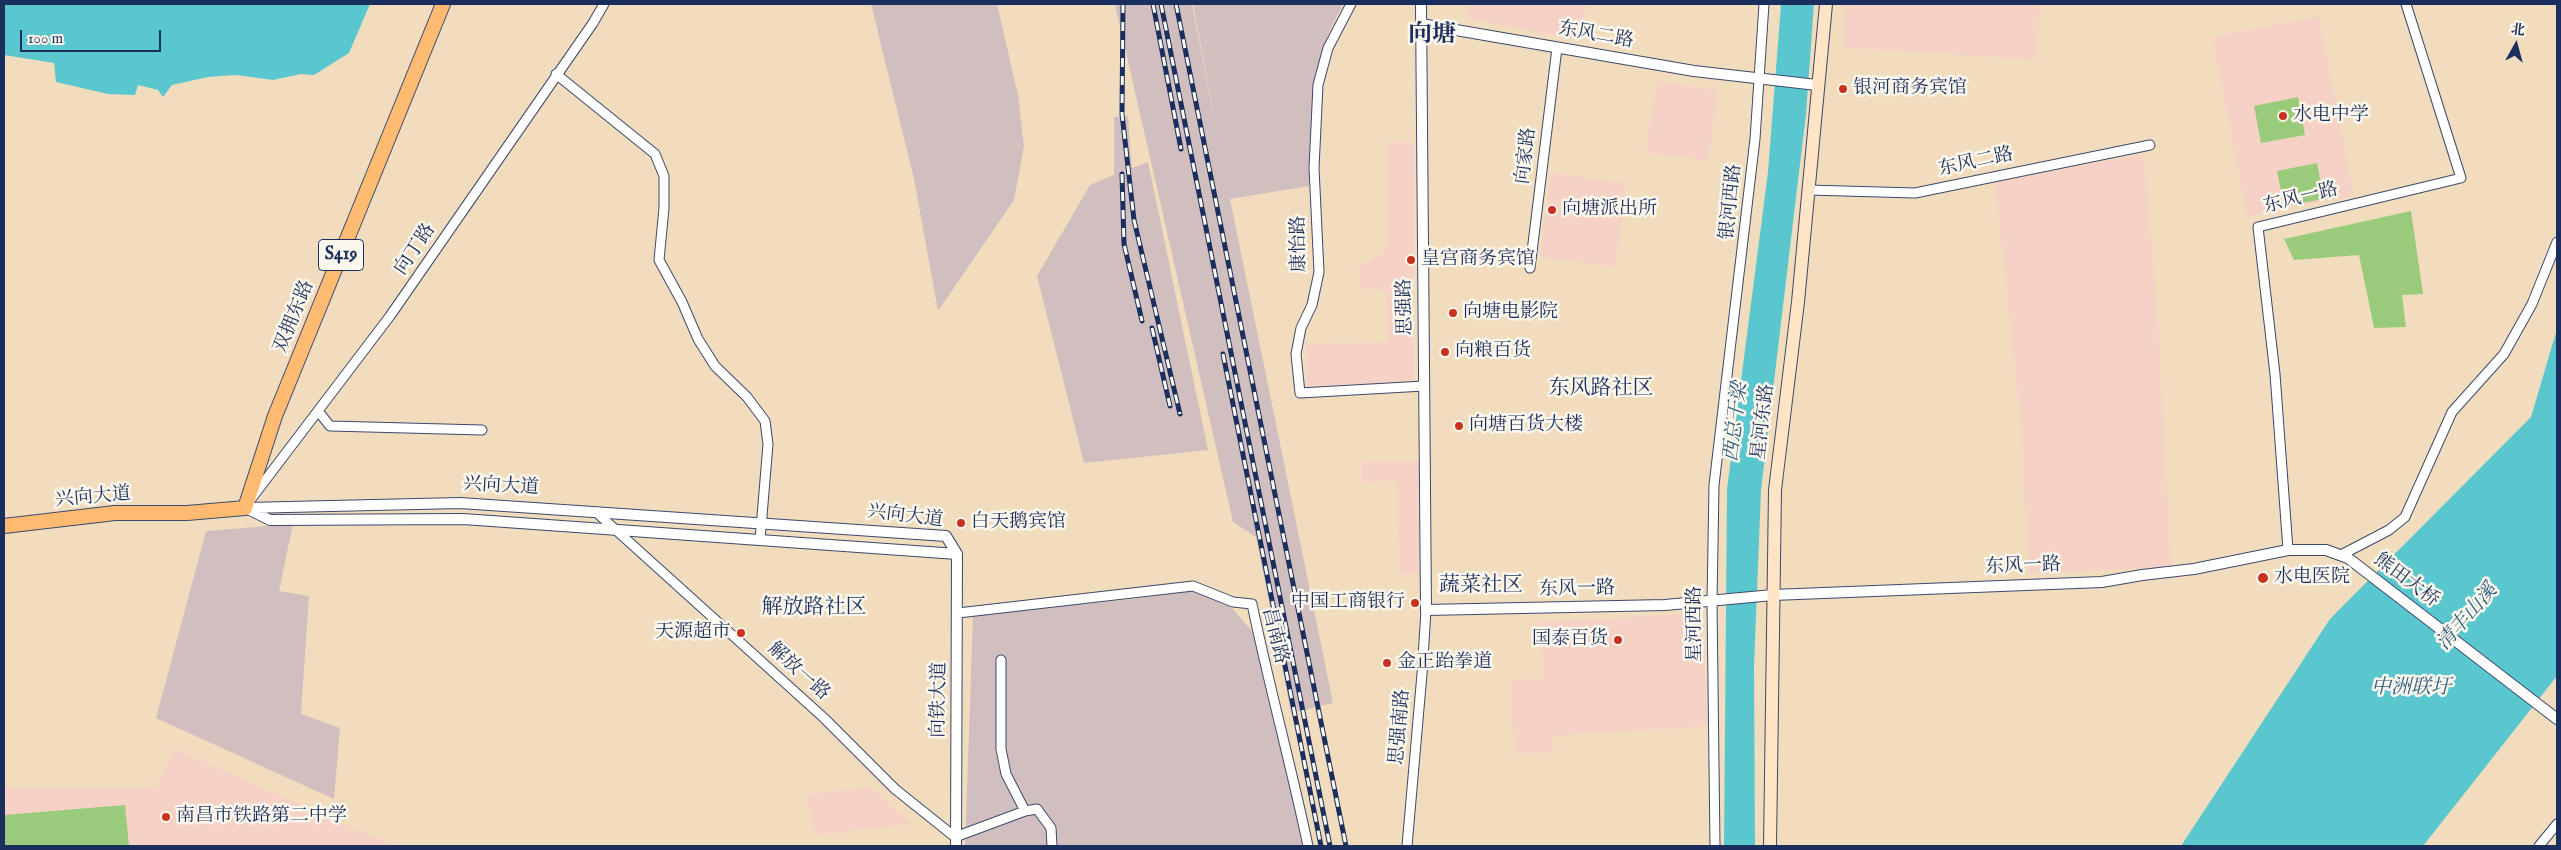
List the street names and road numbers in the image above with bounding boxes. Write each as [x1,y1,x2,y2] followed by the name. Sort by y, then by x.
[1557,18,1635,54] street label: 东风二路
[1512,126,1542,186] street label: 向家路
[1936,144,2016,182] street label: 东风二路
[1717,163,1747,241] street label: 银河西路
[2261,179,2341,219] street label: 东风一路
[1288,215,1312,273] street label: 康怡路
[391,220,441,280] street label: 向丁路
[318,240,364,270] road number: S419
[270,277,320,357] street label: 双拥东路
[1394,278,1418,336] street label: 思强路
[1748,383,1780,461] street label: 星河东路
[462,474,540,500] street label: 兴向大道
[54,483,132,513] street label: 兴向大道
[866,501,944,533] street label: 兴向大道
[2369,549,2443,613] street label: 熊田大桥
[1985,554,2061,580] street label: 东风一路
[1539,578,1615,602] street label: 东风一路
[1685,586,1707,662] street label: 星河西路
[1256,606,1292,666] street label: 昌南路
[762,638,834,706] street label: 解放一路
[928,662,952,738] street label: 向铁大道
[1386,688,1416,766] street label: 思强南路

